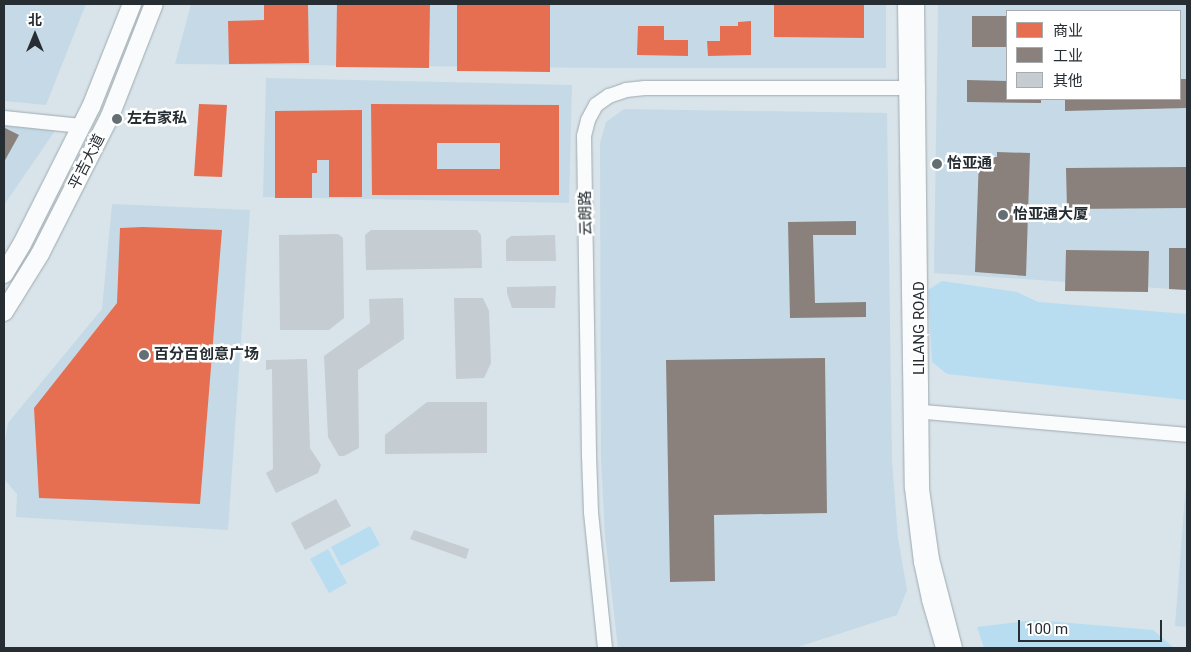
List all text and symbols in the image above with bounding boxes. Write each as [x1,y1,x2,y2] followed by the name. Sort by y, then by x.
[10,10,60,60] north arrow
[1006,10,1181,100] legend
[28,12,42,28] text: 北
[1053,22,1083,40] text: 商业
[1053,47,1083,65] text: 工业
[1053,72,1083,90] text: 其他
[127,110,187,128] place label: 左右家私
[111,113,123,125] marker: 左右家私
[65,131,109,193] street label: 平吉大道
[947,155,992,173] place label: 怡亚通
[931,158,943,170] marker: 怡亚通
[577,190,595,236] street label: 云朗路
[1013,206,1088,224] place label: 怡亚通大厦
[997,209,1009,221] marker: 怡亚通大厦
[911,281,929,375] street label: LILANG ROAD
[154,346,259,364] place label: 百分百创意广场
[138,349,150,361] marker: 百分百创意广场
[1021,610,1165,642] scale bar
[1026,620,1068,638] text: 100 m

